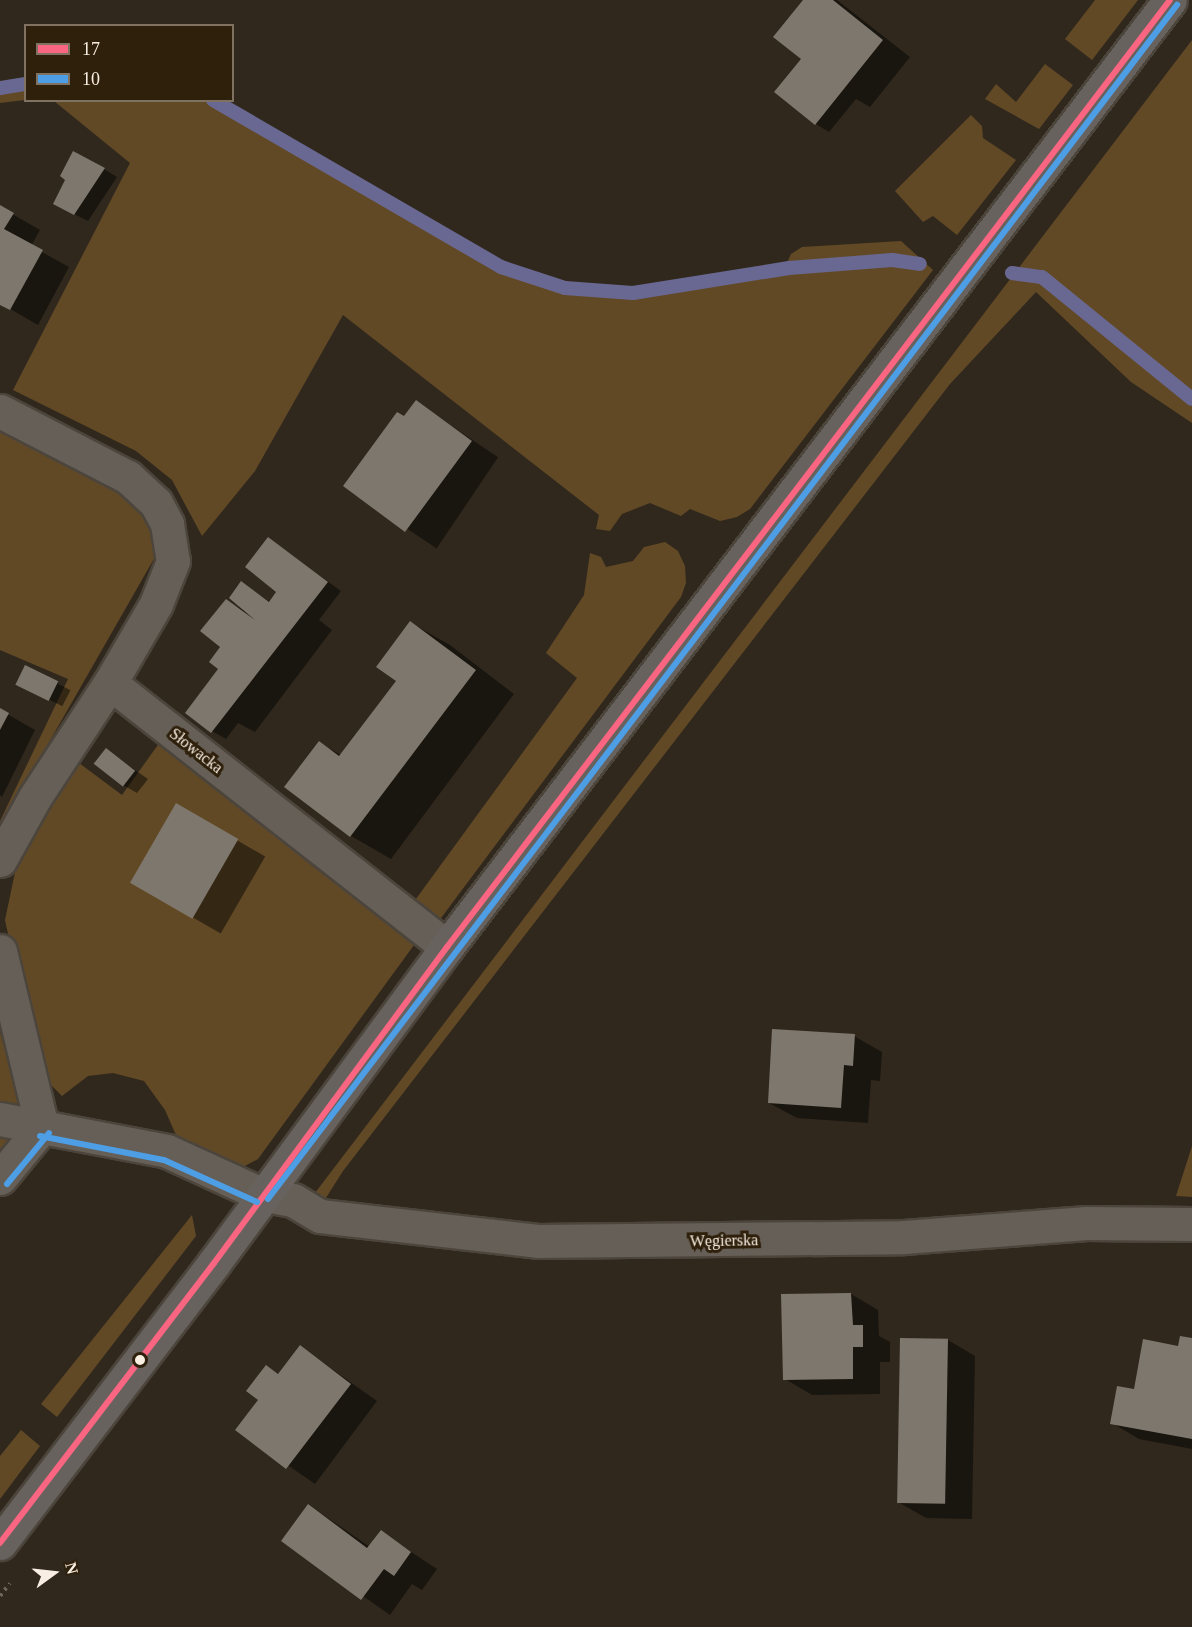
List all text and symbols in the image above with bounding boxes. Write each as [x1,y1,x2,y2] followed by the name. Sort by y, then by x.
[24,24,234,102] legend
[82,39,100,59] text: 17
[82,69,100,89] text: 10
[166,724,226,778] street label: Słowacka
[690,1231,758,1251] street label: Węgierska
[134,1354,146,1366] unlabelled marker
[24,1543,84,1603] north arrow
[62,1560,82,1576] text: N

